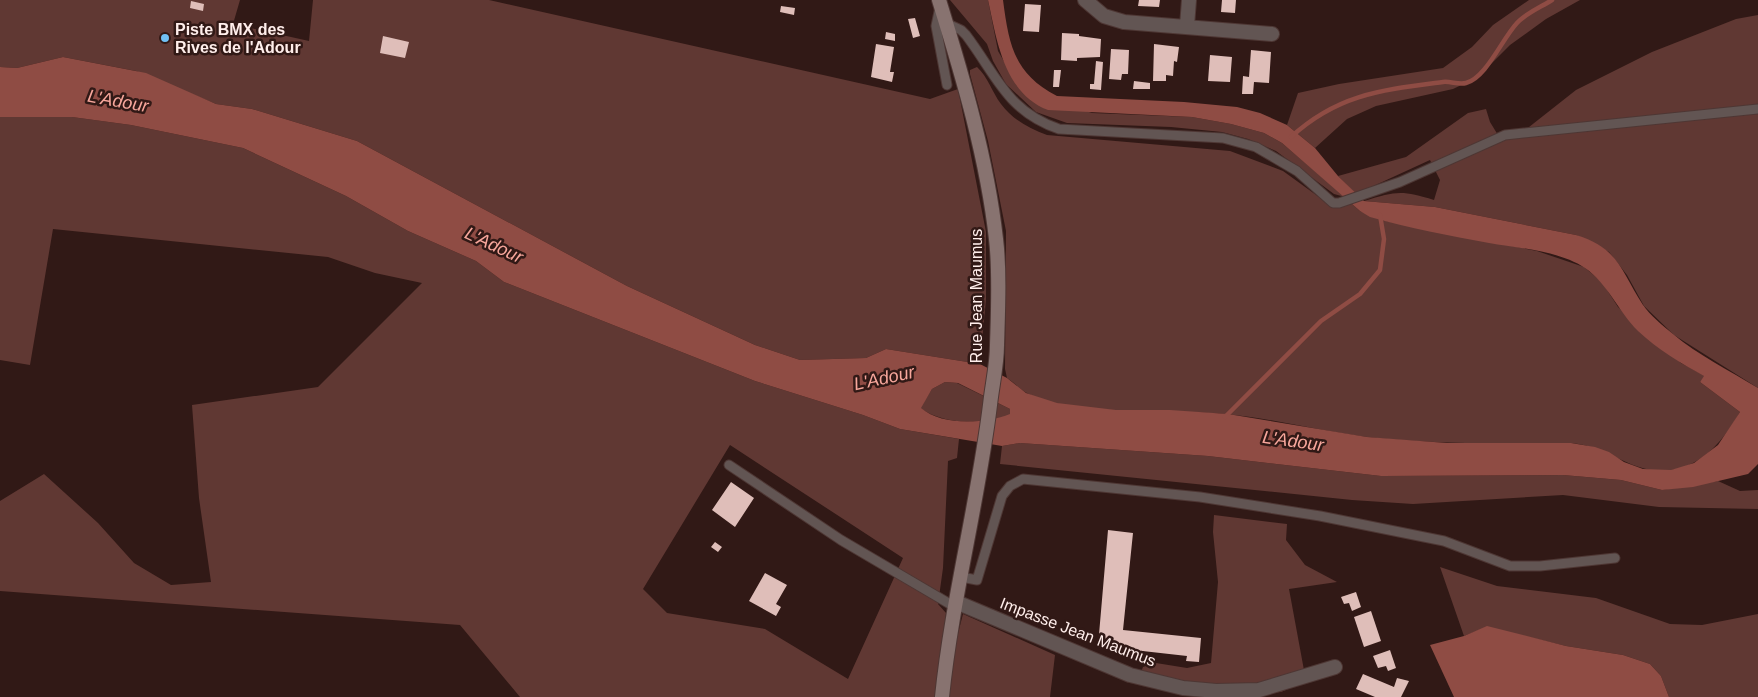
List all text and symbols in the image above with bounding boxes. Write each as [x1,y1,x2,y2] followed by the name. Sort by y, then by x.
[175,21,301,56] place label: Piste BMX des Rives de l'Adour
[159,32,171,44] marker: Piste BMX des Rives de l'Adour
[86,86,151,116] water label: L'Adour
[462,223,527,267] water label: L'Adour
[968,229,985,363] street label: Rue Jean Maumus
[852,362,917,394] water label: L'Adour
[1261,427,1326,455] water label: L'Adour
[998,594,1158,670] street label: Impasse Jean Maumus

